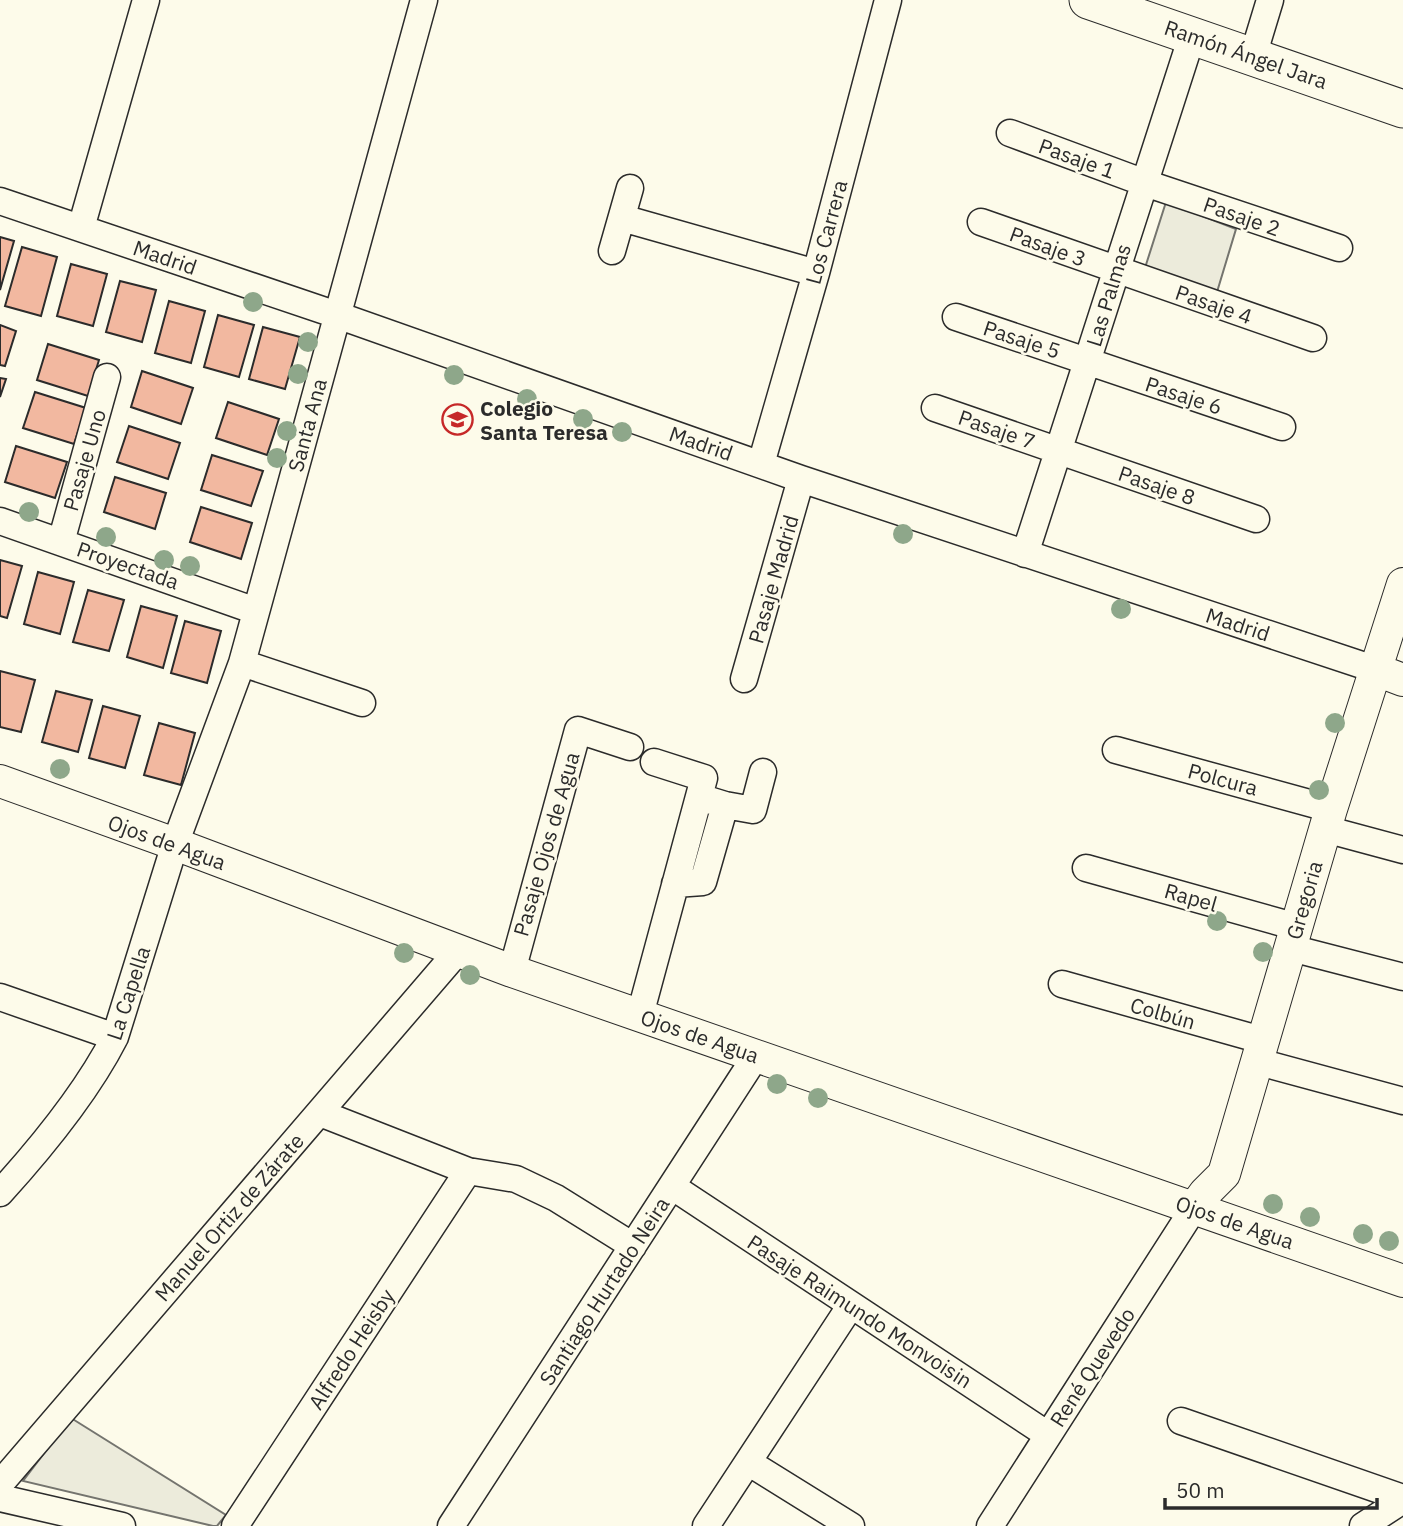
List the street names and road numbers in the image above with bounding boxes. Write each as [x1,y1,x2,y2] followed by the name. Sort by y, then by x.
[1161,13,1331,95] street label: Ramón Ángel Jara
[1035,131,1119,185] street label: Pasaje 1
[799,177,853,287] street label: Los Carrera
[1200,190,1284,242] street label: Pasaje 2
[1006,219,1090,273] street label: Pasaje 3
[129,233,201,281] street label: Madrid
[1079,240,1137,350] street label: Las Palmas
[1172,278,1256,330] street label: Pasaje 4
[980,313,1064,365] street label: Pasaje 5
[1142,369,1226,421] street label: Pasaje 6
[281,375,333,475] street label: Santa Ana
[955,403,1039,455] street label: Pasaje 7
[56,406,112,514] street label: Pasaje Uno
[665,419,737,467] street label: Madrid
[1115,459,1199,511] street label: Pasaje 8
[741,511,805,647] street label: Pasaje Madrid
[73,534,183,596] street label: Proyectada
[1202,601,1274,647] street label: Madrid
[506,749,586,939] street label: Pasaje Ojos de Agua
[1185,756,1261,802] street label: Polcura
[104,808,230,876] street label: Ojos de Agua
[1279,857,1329,943] street label: Gregoria
[1161,876,1221,918] street label: Rapel
[100,942,156,1044] street label: La Capella
[1127,990,1199,1036] street label: Colbún
[637,1003,763,1069] street label: Ojos de Agua
[148,1127,310,1307] street label: Manuel Ortiz de Zárate
[1172,1189,1298,1255] street label: Ojos de Agua
[533,1191,675,1391] street label: Santiago Hurtado Neira
[742,1228,978,1394] street label: Pasaje Raimundo Monvoisin
[302,1283,401,1415] street label: Alfredo Heisby
[1043,1302,1141,1432] street label: René Quevedo

